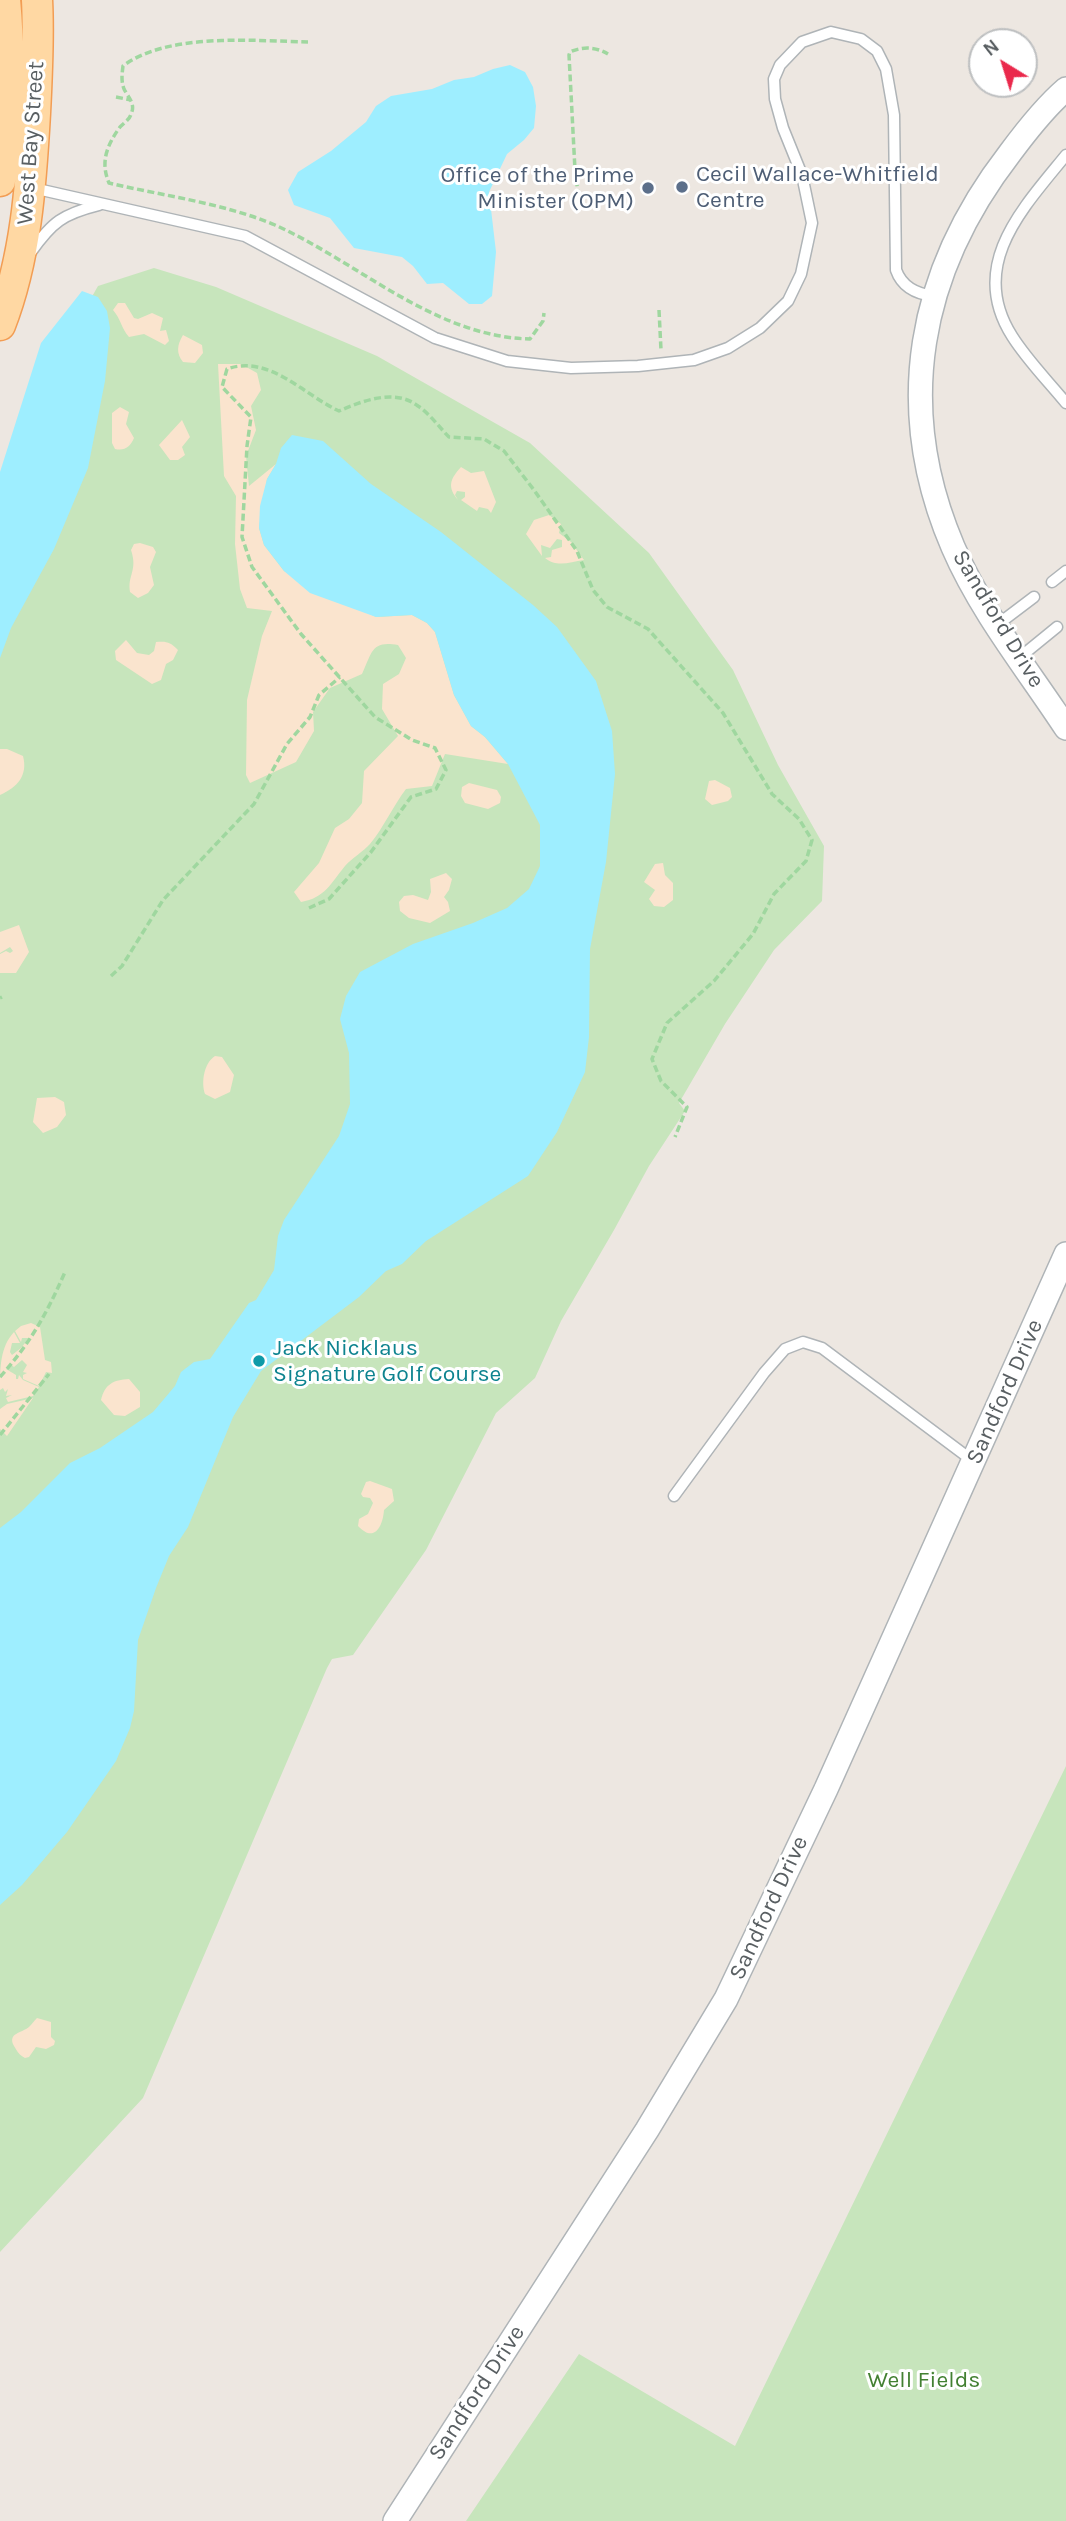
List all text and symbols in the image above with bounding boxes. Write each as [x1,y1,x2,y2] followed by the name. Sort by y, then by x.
[968,28,1038,98] north arrow
[979,35,1003,61] text: N
[12,60,50,226] street label: West Bay Street
[696,160,939,214] place label: Cecil Wallace-Whitfield Centre
[440,161,634,215] place label: Office of the Prime Minister (OPM)
[674,179,690,195] marker: Cecil Wallace-Whitfield Centre
[640,180,656,196] marker: Office of the Prime Minister (OPM)
[946,545,1050,693] street label: Sandford Drive
[961,1315,1049,1469] street label: Sandford Drive
[273,1334,501,1388] place label: Jack Nicklaus Signature Golf Course
[251,1353,267,1369] marker: Jack Nicklaus Signature Golf Course
[724,1832,814,1984] street label: Sandford Drive
[423,2320,531,2466] street label: Sandford Drive
[868,2366,980,2394] park label: Well Fields

